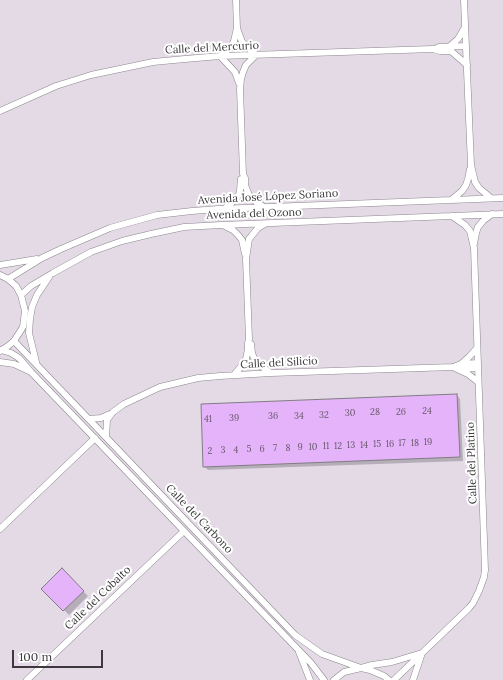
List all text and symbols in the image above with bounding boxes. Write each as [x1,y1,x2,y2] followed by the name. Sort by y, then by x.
[165,39,259,57] street label: Calle del Mercurio
[197,187,339,207] street label: Avenida José López Soriano
[206,206,302,222] street label: Avenida del Ozono
[240,354,318,372] street label: Calle del Silicio
[422,406,432,416] house number: 24
[370,407,380,417] house number: 28
[396,407,406,417] house number: 26
[345,408,355,418] house number: 30
[319,410,329,420] house number: 32
[268,411,278,421] house number: 36
[294,411,304,421] house number: 34
[229,413,239,423] house number: 39
[204,414,212,424] house number: 41
[464,422,480,504] street label: Calle del Platino
[424,437,432,447] house number: 19
[398,438,406,448] house number: 17
[411,438,419,448] house number: 18
[373,439,381,449] house number: 15
[386,439,394,449] house number: 16
[347,440,355,450] house number: 13
[360,440,368,450] house number: 14
[323,441,329,451] house number: 11
[334,441,342,451] house number: 12
[297,442,303,452] house number: 9
[309,442,317,452] house number: 10
[273,443,277,453] house number: 7
[285,443,291,453] house number: 8
[247,444,251,454] house number: 5
[259,444,265,454] house number: 6
[220,445,226,455] house number: 3
[234,445,238,455] house number: 4
[208,446,212,456] house number: 2
[163,482,235,556] street label: Calle del Carbono
[62,563,134,633] street label: Calle del Cobalto
[14,642,105,668] scale bar
[19,649,52,664] text: 100 m

